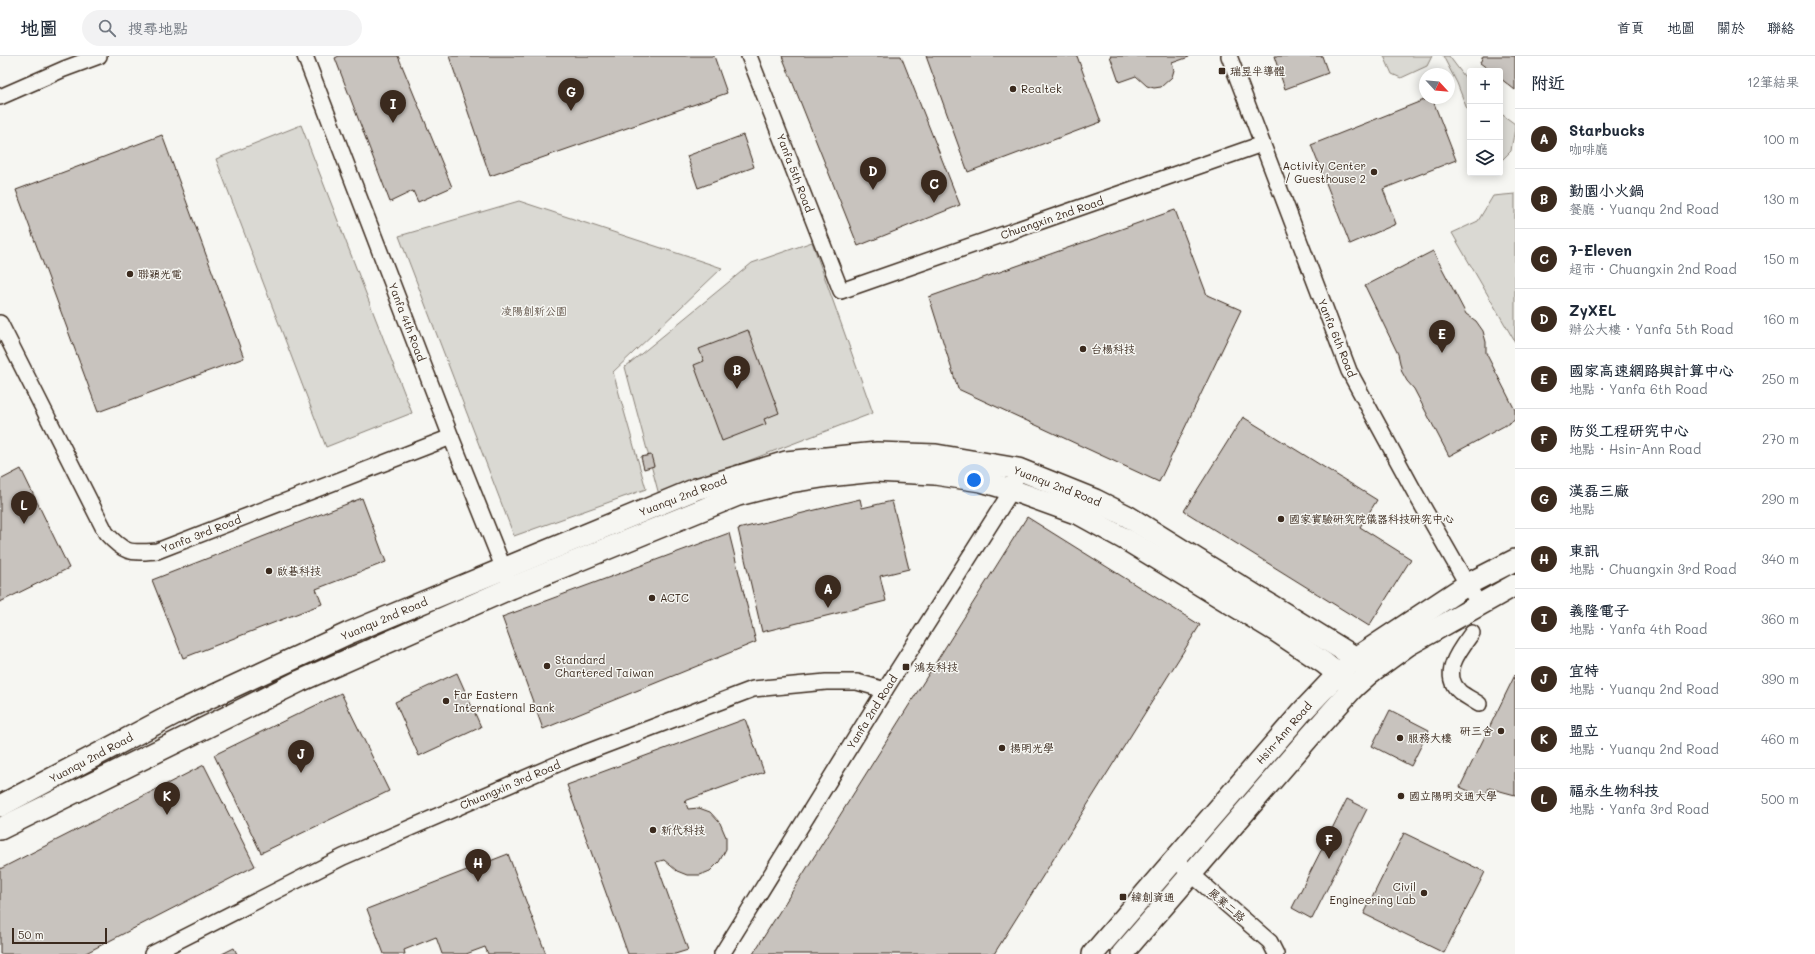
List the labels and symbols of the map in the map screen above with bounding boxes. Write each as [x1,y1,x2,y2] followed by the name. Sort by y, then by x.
[1230,63,1285,78] place label: 瑞昱半導體
[1217,66,1227,76] marker: 瑞昱半導體
[1419,68,1455,104] north arrow
[558,78,584,111] pin: G
[1021,81,1062,96] place label: Realtek
[1008,84,1018,94] marker: Realtek
[380,90,406,123] pin: I
[774,131,817,214] street label: Yanfa 5th Road
[860,157,886,190] pin: D
[1282,158,1366,186] place label: Activity Center / Guesthouse 2
[1369,167,1379,177] marker: Activity Center / Guesthouse 2
[921,170,947,203] pin: C
[998,193,1105,242] street label: Chuangxin 2nd Road
[138,266,182,281] place label: 聯穎光電
[125,269,135,279] marker: 聯穎光電
[386,280,429,363] street label: Yanfa 4th Road
[1315,296,1360,379] street label: Yanfa 6th Road
[501,303,567,318] park label: 凌陽創新公園
[1429,320,1455,353] pin: E
[1091,341,1135,356] place label: 台楊科技
[1078,344,1088,354] marker: 台楊科技
[724,356,750,389] pin: B
[1011,462,1103,509] street label: Yuanqu 2nd Road
[964,470,984,490] your location
[637,472,729,519] street label: Yuanqu 2nd Road
[11,491,37,524] pin: L
[159,511,243,556] street label: Yanfa 3rd Road
[1289,511,1454,526] place label: 國家實驗研究院儀器科技研究中心
[1276,514,1286,524] marker: 國家實驗研究院儀器科技研究中心
[277,563,321,578] place label: 啟碁科技
[264,566,274,576] marker: 啟碁科技
[815,575,841,608] pin: A
[660,590,689,605] place label: ACTC
[338,593,430,644] street label: Yuanqu 2nd Road
[647,593,657,603] marker: ACTC
[555,652,654,680] place label: Standard Chartered Taiwan
[914,659,958,674] place label: 鴻友科技
[542,661,552,671] marker: Standard Chartered Taiwan
[901,662,911,672] marker: 鴻友科技
[843,672,900,752] street label: Yanfa 2nd Road
[454,687,555,715] place label: Far Eastern International Bank
[441,696,451,706] marker: Far Eastern International Bank
[1252,698,1315,767] street label: Hsin-Ann Road
[1460,723,1493,738] place label: 研三舍
[1496,726,1506,736] marker: 研三舍
[46,729,135,786] street label: Yuanqu 2nd Road
[1408,730,1452,745] place label: 服務大樓
[1395,733,1405,743] marker: 服務大樓
[288,740,314,773] pin: J
[1010,740,1054,755] place label: 揚明光學
[997,743,1007,753] marker: 揚明光學
[457,757,562,813] street label: Chuangxin 3rd Road
[154,782,180,815] pin: K
[1409,788,1497,803] place label: 國立陽明交通大學
[1396,791,1406,801] marker: 國立陽明交通大學
[661,822,705,837] place label: 新代科技
[648,825,658,835] marker: 新代科技
[1316,826,1342,859] pin: F
[465,849,491,882] pin: H
[1330,879,1416,907] place label: Civil Engineering Lab
[1206,885,1249,925] street label: 展業二路
[1419,888,1429,898] marker: Civil Engineering Lab
[1131,889,1175,904] place label: 緯創資通
[1118,892,1128,902] marker: 緯創資通
[12,926,107,945] scale bar

